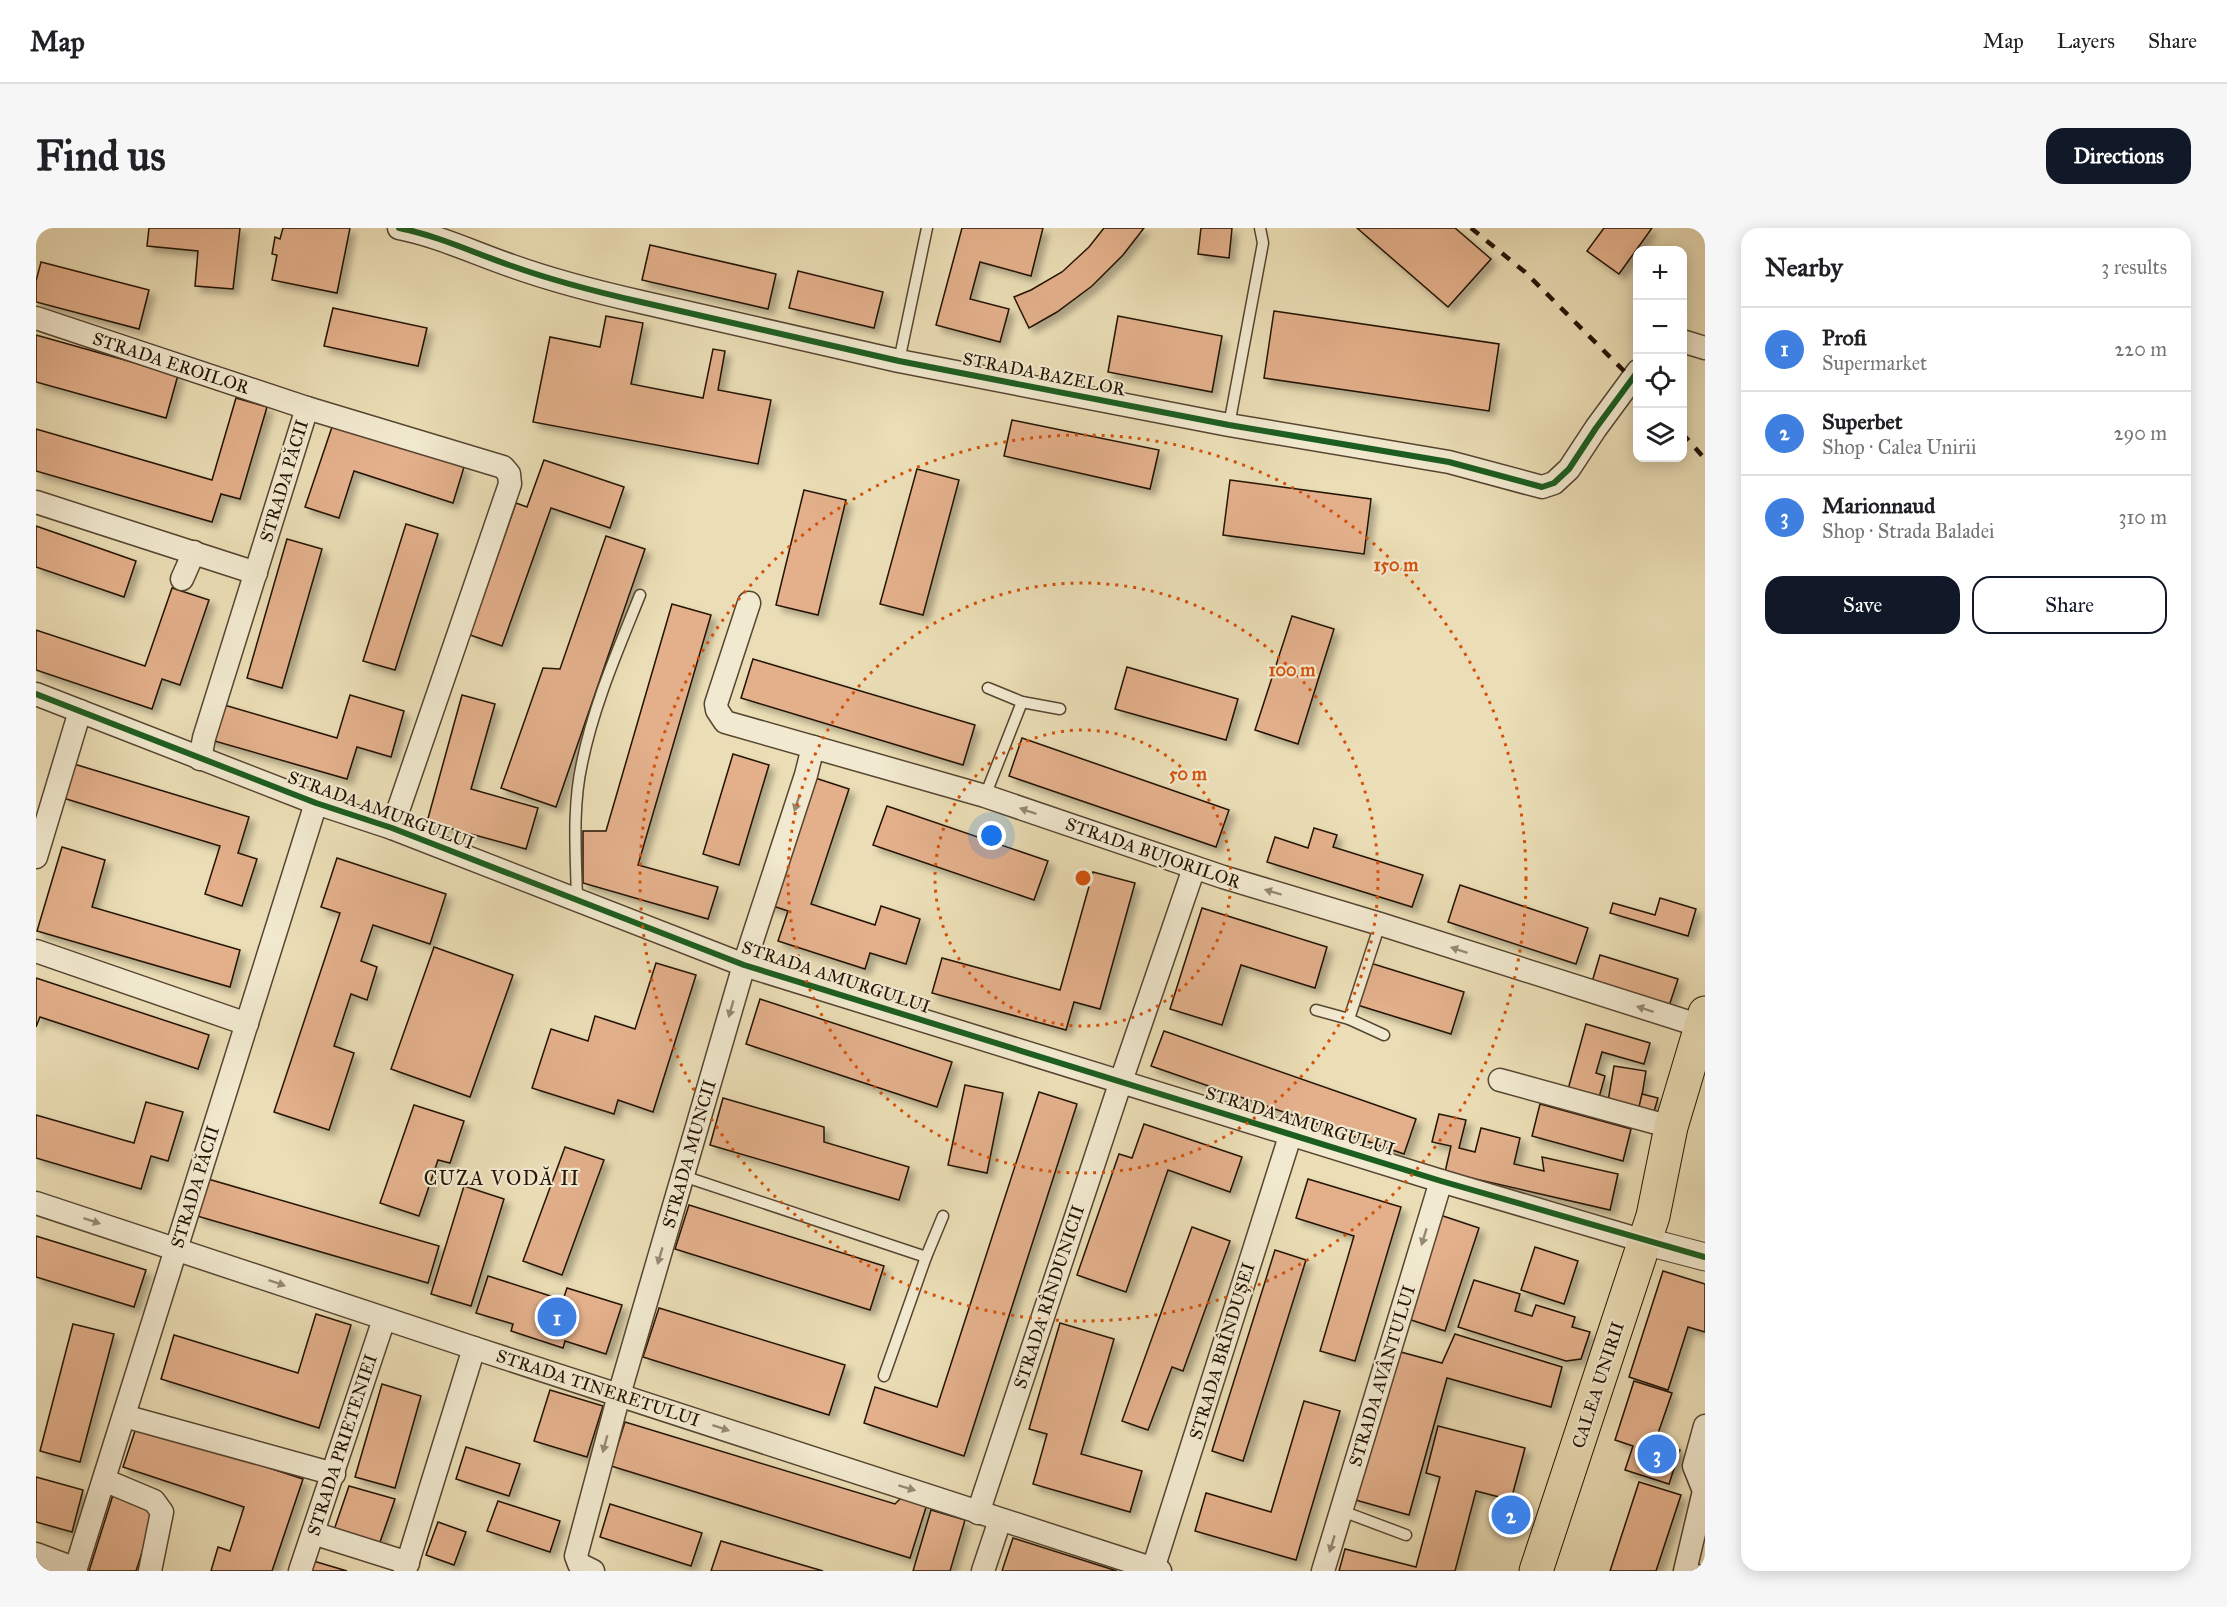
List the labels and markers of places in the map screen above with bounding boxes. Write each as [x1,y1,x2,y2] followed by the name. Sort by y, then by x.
[1073,868,1093,888] centre of rings
[538,1294,576,1340] pin: 1
[1638,1432,1676,1476] pin: 3
[1492,1492,1530,1538] pin: 2

